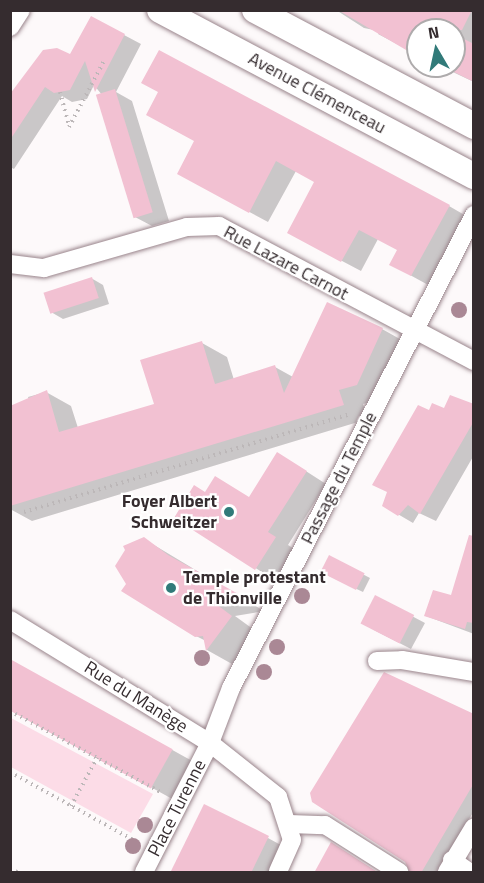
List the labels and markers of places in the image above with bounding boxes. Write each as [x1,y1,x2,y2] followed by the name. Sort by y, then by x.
[122,491,217,534] place label: Foyer Albert Schweitzer
[222,505,236,519] marker: Foyer Albert Schweitzer
[183,567,326,610] place label: Temple protestant de Thionville
[164,581,178,595] marker: Temple protestant de Thionville

